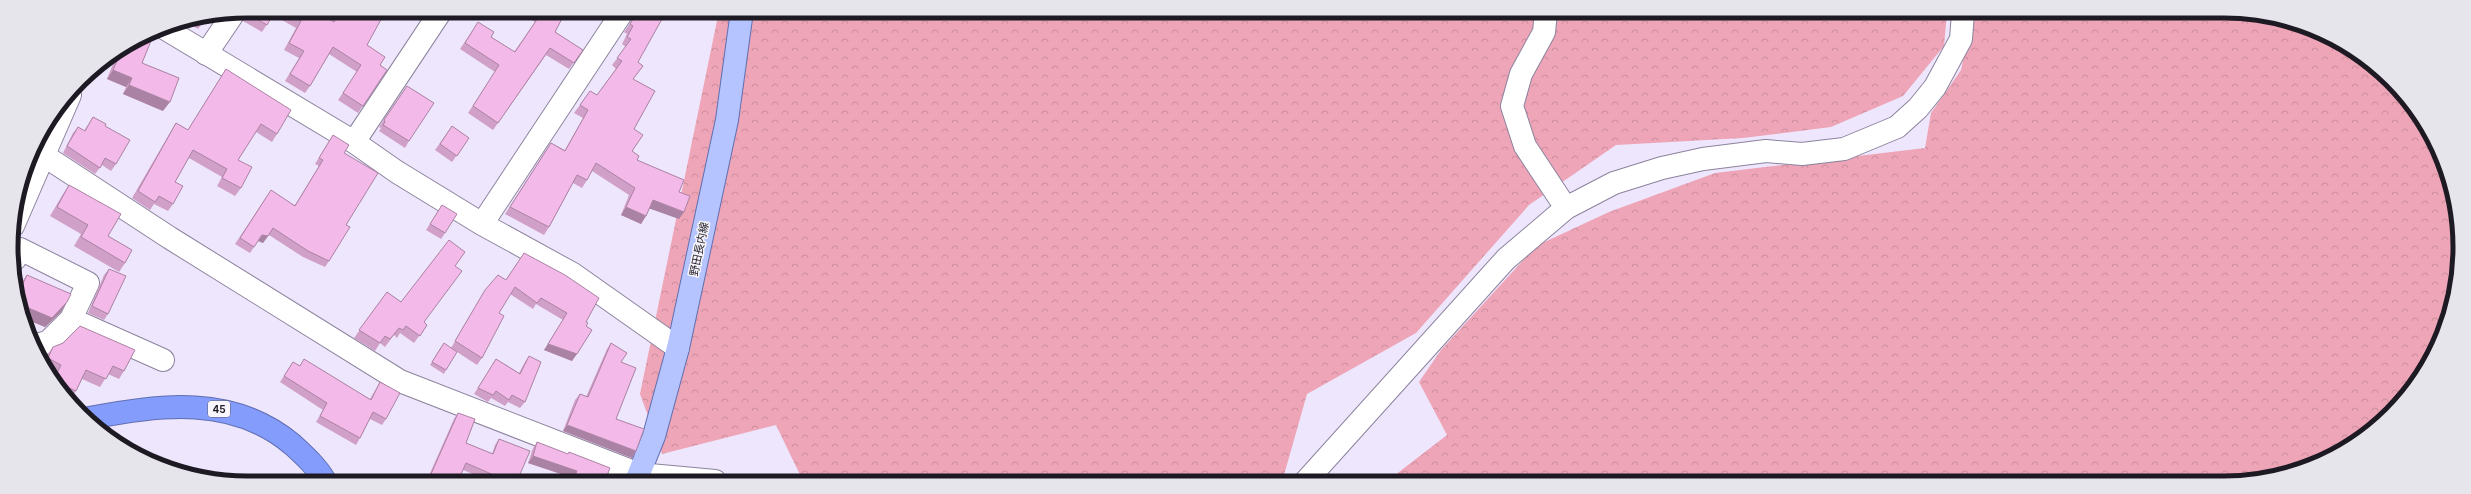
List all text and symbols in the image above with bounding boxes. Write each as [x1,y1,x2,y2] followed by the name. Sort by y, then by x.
[686,221,712,277] street label: 野田長内線
[208,401,230,417] road number: 45

